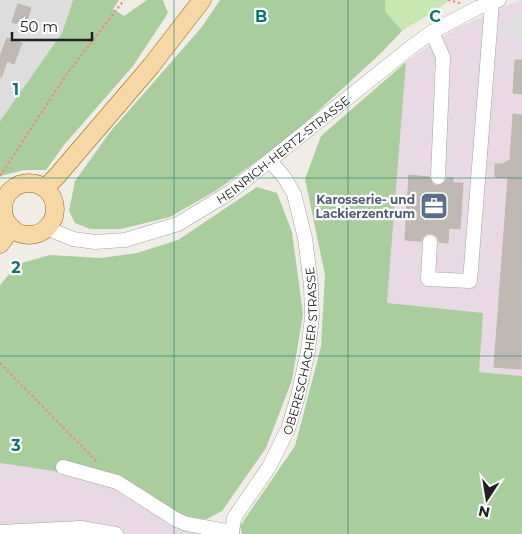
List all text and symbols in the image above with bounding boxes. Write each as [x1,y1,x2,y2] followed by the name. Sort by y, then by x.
[255,7,267,26] text: B
[429,7,441,26] text: C
[12,10,92,42] scale bar
[20,17,58,36] text: 50 m
[13,80,19,99] text: 1
[213,92,352,207] street label: HEINRICH-HERTZ-STRASSE
[419,191,449,221] office icon: Karosserie- und Lackierzentrum
[315,192,415,221] place label: Karosserie- und Lackierzentrum
[11,258,21,277] text: 2
[279,266,320,437] street label: OBERESCHACHER STRASSE
[10,436,21,455] text: 3
[462,474,512,524] north arrow
[477,502,492,522] text: N

